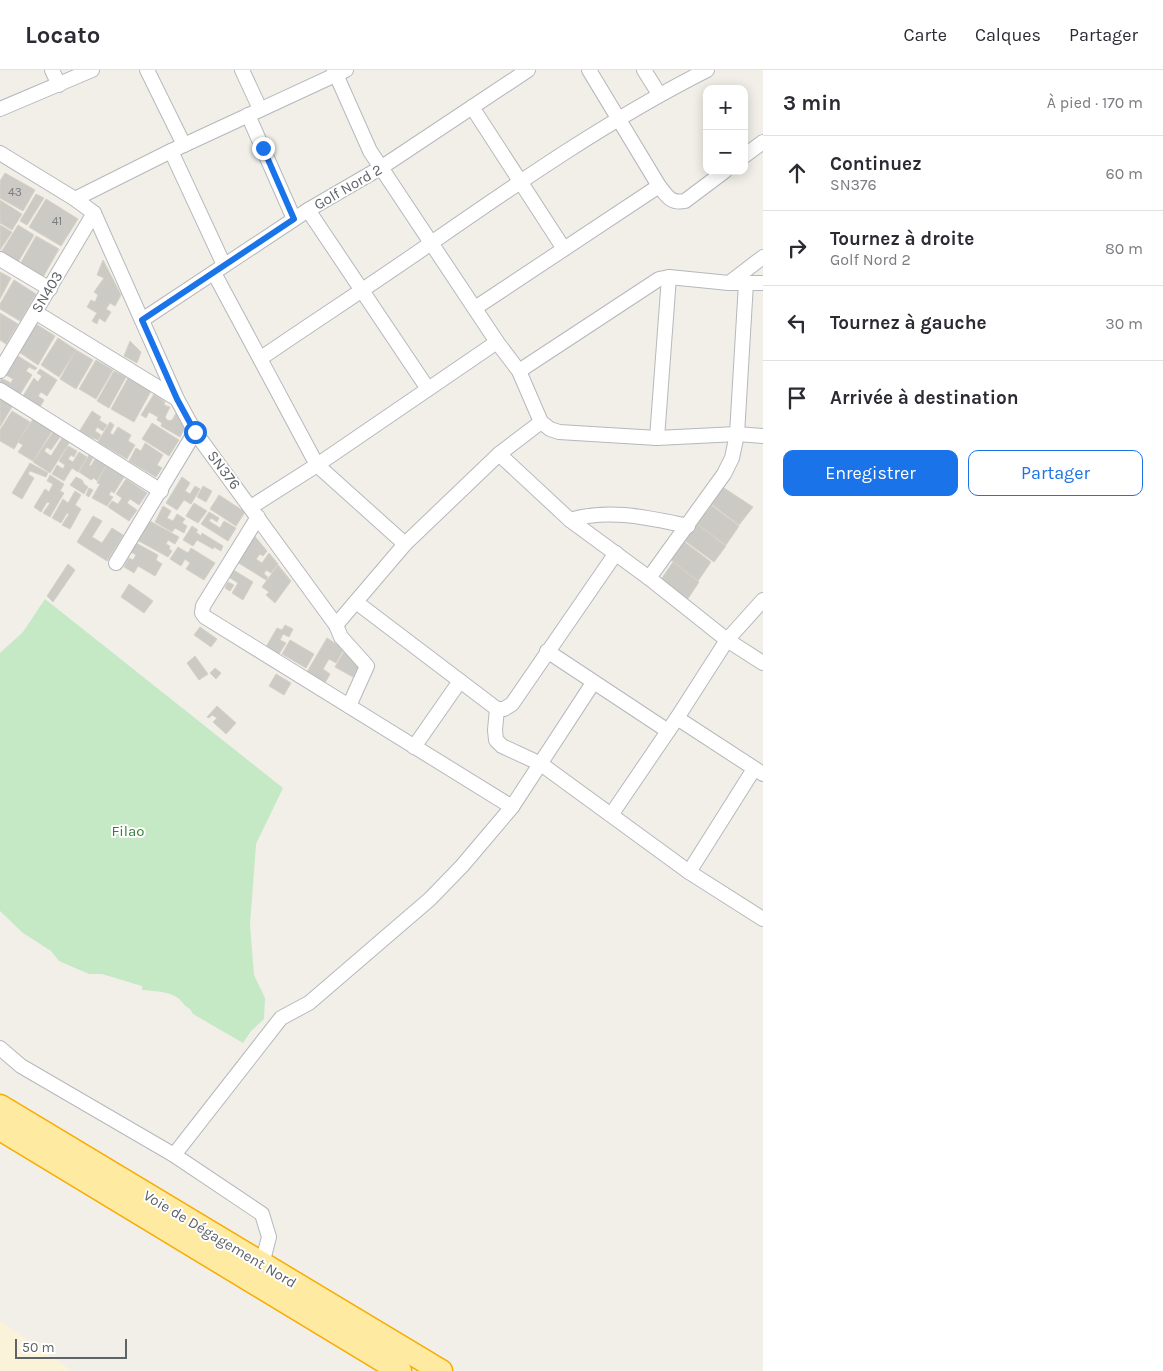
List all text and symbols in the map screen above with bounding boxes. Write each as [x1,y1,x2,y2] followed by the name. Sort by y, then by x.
[25,21,100,49] text: Locato
[903,24,947,46] text: Carte
[975,24,1041,46] text: Calques
[1069,24,1138,46] text: Partager
[703,85,748,175] map controls
[703,85,748,130] button: +
[783,91,841,115] text: 3 min
[1047,93,1143,112] text: À pied · 170 m
[703,130,748,175] button: −
[252,137,275,160] route end
[830,153,922,175] text: Continuez
[783,159,811,187] icon: ahead
[311,160,385,214] street label: Golf Nord 2
[1106,164,1143,183] text: 60 m
[830,175,877,194] text: SN376
[8,185,22,199] house number: 43
[52,214,62,228] house number: 41
[830,228,974,250] text: Tournez à droite
[783,234,811,262] icon: right
[1105,239,1143,258] text: 80 m
[830,250,911,269] text: Golf Nord 2
[28,268,66,316] street label: SN403
[783,309,811,337] icon: left
[830,312,987,334] text: Tournez à gauche
[1105,314,1143,333] text: 30 m
[783,384,811,412] icon: arrive
[830,387,1019,409] text: Arrivée à destination
[184,421,207,444] route start
[204,447,244,493] street label: SN376
[783,450,958,496] button: Enregistrer
[968,450,1143,496] button: Partager
[112,822,145,840] park label: Filao
[140,1186,300,1292] street label: Voie de Dégagement Nord
[15,1336,128,1359] scale bar
[22,1339,55,1356] text: 50 m

